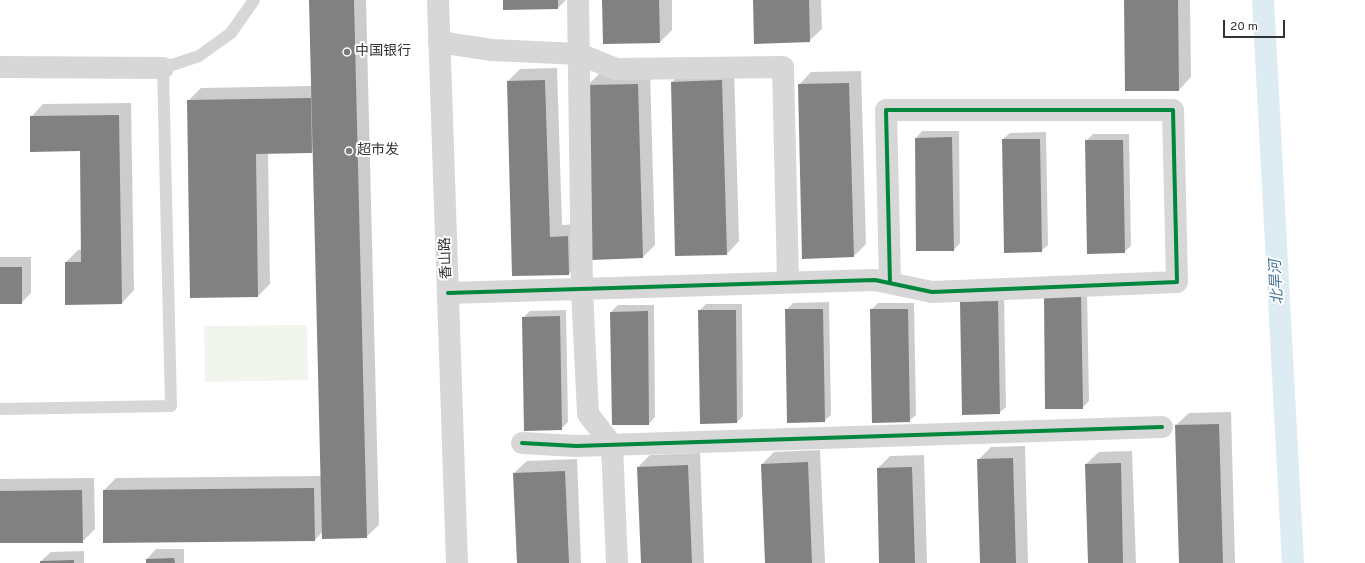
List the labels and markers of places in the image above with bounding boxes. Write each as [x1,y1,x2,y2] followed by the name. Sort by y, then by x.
[355,44,411,60] place label: 中国银行
[342,47,352,57] marker: 中国银行
[357,143,399,159] place label: 超市发
[344,146,354,156] marker: 超市发

